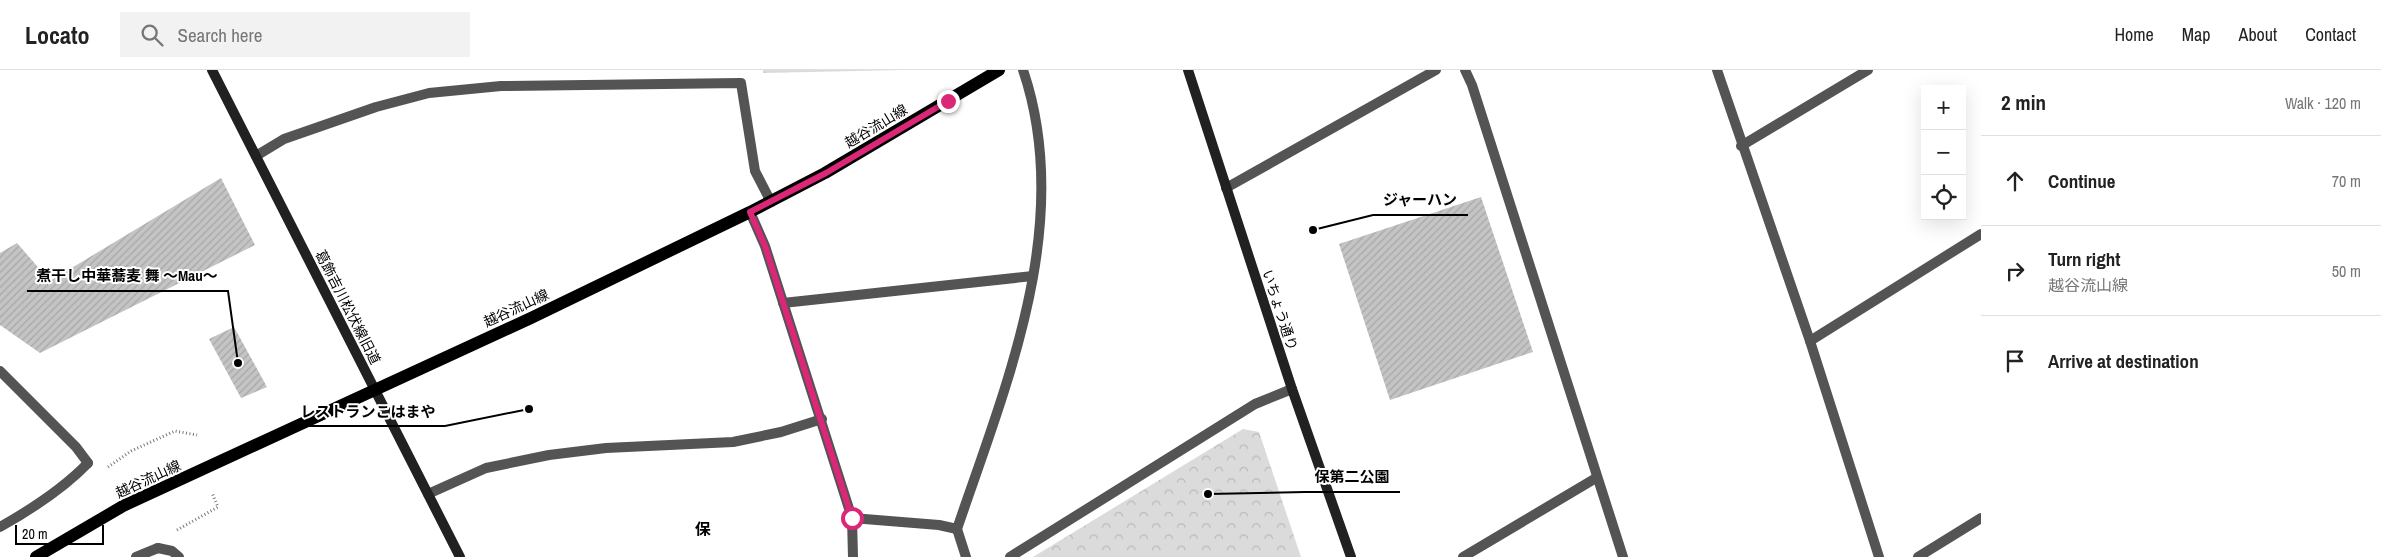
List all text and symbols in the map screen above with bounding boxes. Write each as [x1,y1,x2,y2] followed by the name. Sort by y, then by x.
[120,12,470,57] search box
[25,19,90,51] text: Locato
[138,21,166,49] icon: search
[178,22,262,48] text: Search here
[2114,22,2154,47] text: Home
[2182,22,2211,47] text: Map
[2239,22,2277,47] text: About
[2305,22,2356,47] text: Contact
[1921,85,1966,220] map controls
[1921,85,1966,130] button: +
[2001,88,2046,117] text: 2 min
[937,90,960,113] route end
[2285,92,2361,114] text: Walk · 120 m
[841,100,911,152] street label: 越谷流山線
[1921,130,1966,175] button: −
[2001,167,2029,195] icon: ahead
[2048,168,2116,194] text: Continue
[2332,170,2361,192] text: 70 m
[1921,175,1966,220] button: locate
[1373,185,1468,215] callout: ジャーハン
[1383,189,1457,210] text: ジャーハン
[2048,246,2120,272] text: Turn right
[311,247,385,367] street label: 葛飾吉川松伏線旧道
[2001,257,2029,285] icon: right
[2332,260,2361,282] text: 50 m
[27,261,228,291] callout: 煮干し中華蕎麦 舞 〜Mau〜
[36,265,218,286] text: 煮干し中華蕎麦 舞 〜Mau〜
[1258,267,1302,353] street label: いちょう通り
[2048,274,2128,296] text: 越谷流山線
[480,285,552,331] street label: 越谷流山線
[2001,347,2029,375] icon: arrive
[2048,348,2199,374] text: Arrive at destination
[290,396,445,426] callout: レストランこはまや
[300,401,436,422] text: レストランこはまや
[112,456,184,502] street label: 越谷流山線
[1305,462,1400,492] callout: 保第二公園
[1314,466,1390,487] text: 保第二公園
[841,507,864,530] route start
[695,518,711,540] district label: 保
[15,522,104,545] scale bar
[22,525,48,543] text: 20 m

